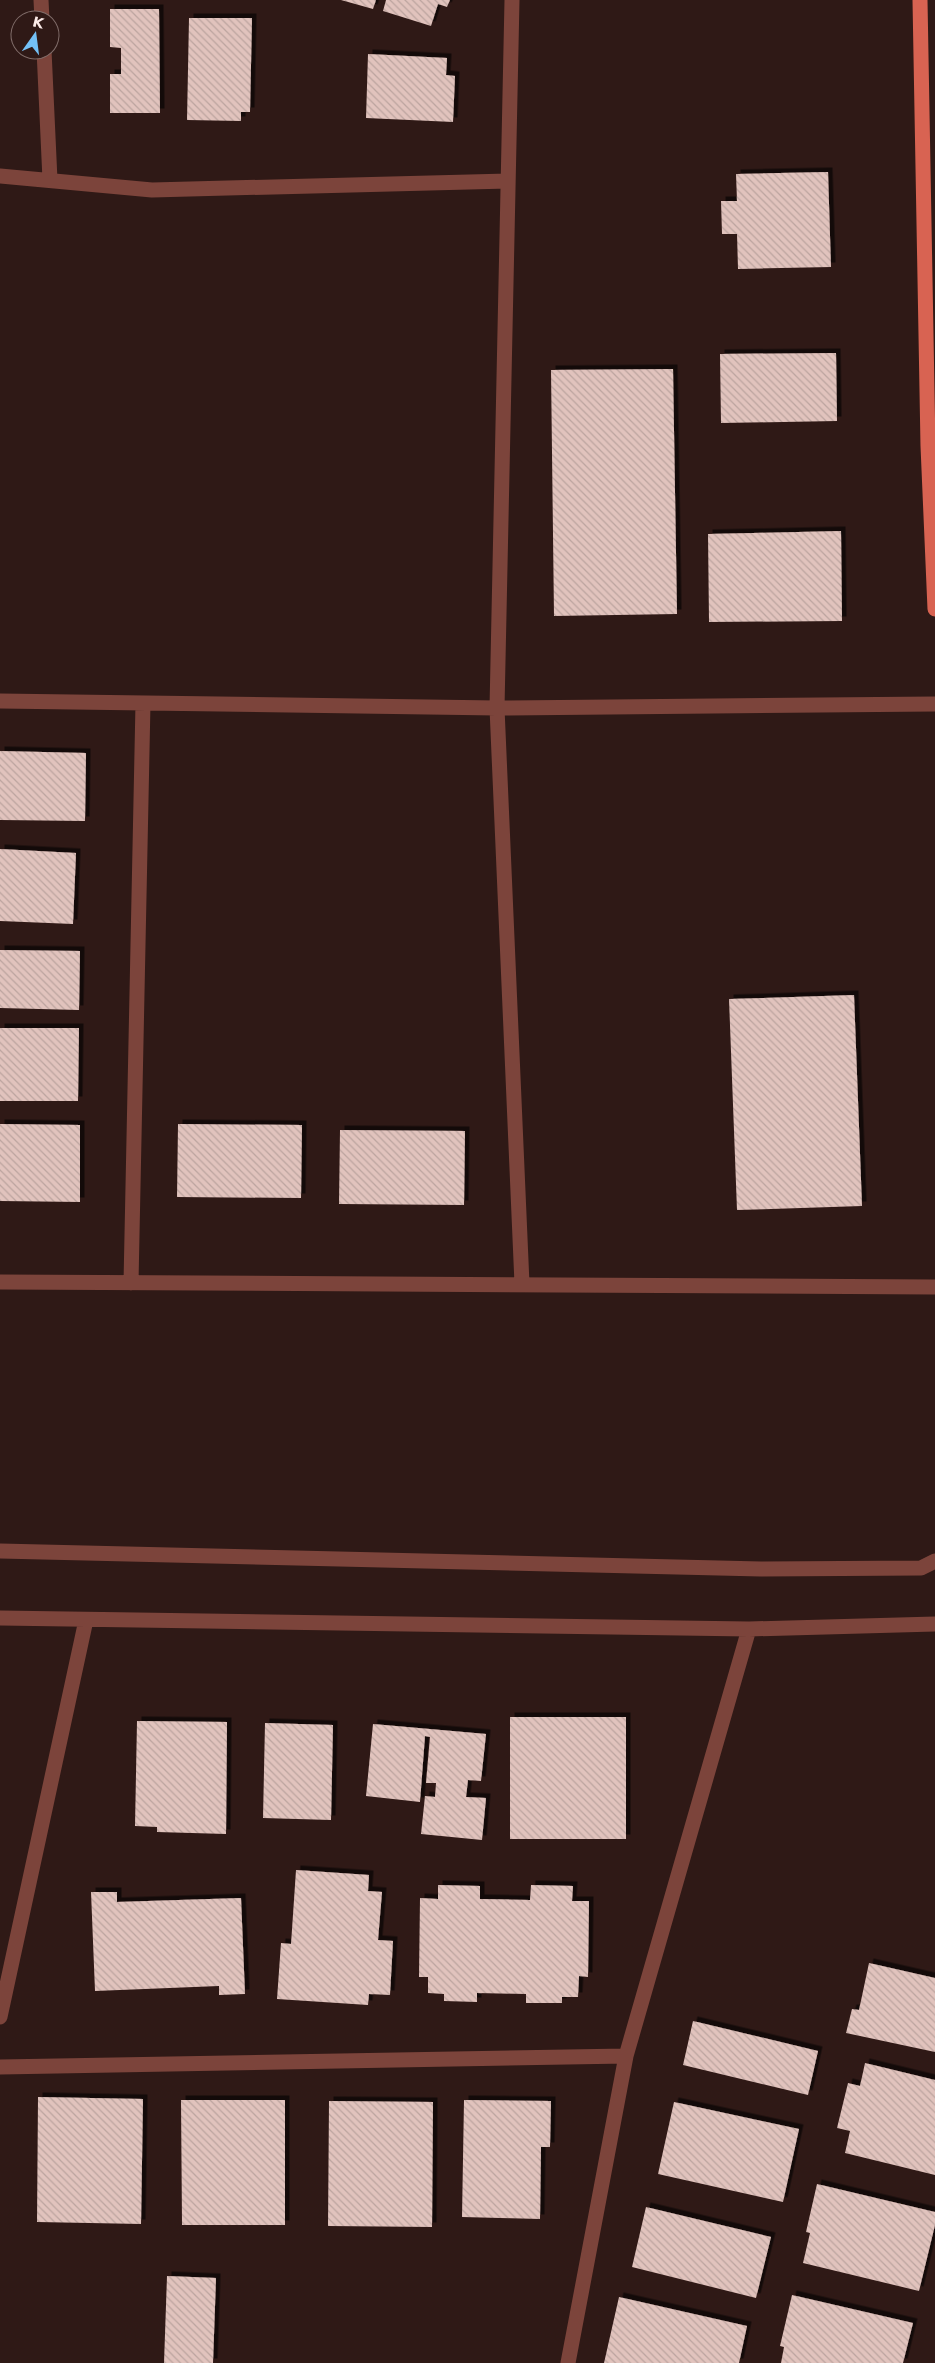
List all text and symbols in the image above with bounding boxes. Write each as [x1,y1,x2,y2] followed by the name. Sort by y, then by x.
[10,10,60,60] north arrow
[31,13,46,32] text: K

